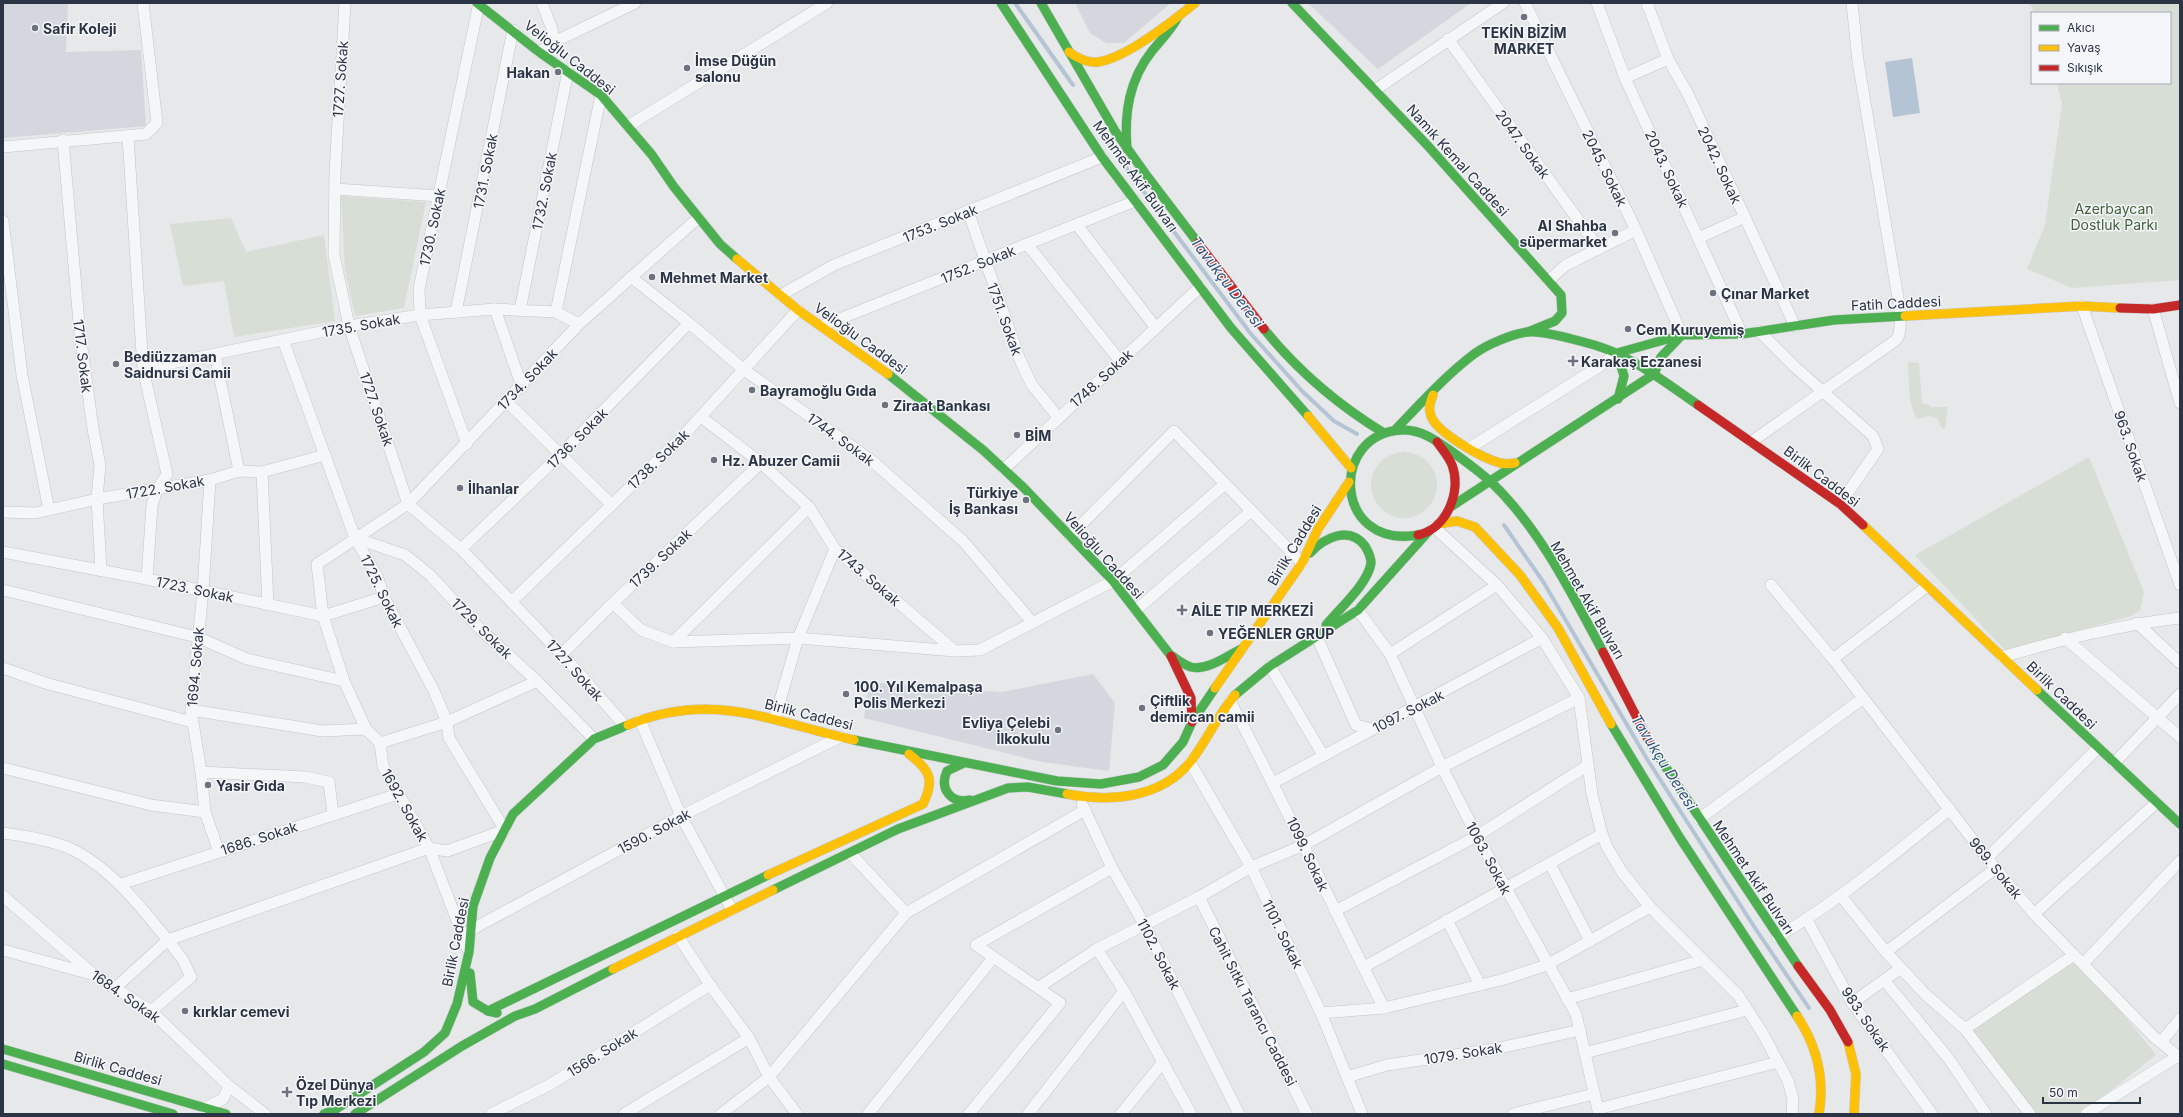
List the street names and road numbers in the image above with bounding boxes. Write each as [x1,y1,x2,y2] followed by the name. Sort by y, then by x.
[521,16,619,98] street label: Velioğlu Caddesi
[329,40,351,118] street label: 1727. Sokak
[1403,101,1513,219] street label: Namık Kemal Caddesi
[1492,106,1554,182] street label: 2047. Sokak
[1090,117,1182,235] street label: Mehmet Akif Bulvarı
[1695,124,1745,207] street label: 2042. Sokak
[1579,127,1631,209] street label: 2045. Sokak
[1642,128,1692,211] street label: 2043. Sokak
[469,132,501,210] street label: 1731. Sokak
[528,150,560,231] street label: 1732. Sokak
[415,186,449,267] street label: 1730. Sokak
[900,200,980,246] street label: 1753. Sokak
[938,241,1018,287] street label: 1752. Sokak
[984,280,1026,358] street label: 1751. Sokak
[1851,292,1941,314] street label: Fatih Caddesi
[811,299,911,377] street label: Velioğlu Caddesi
[321,310,402,340] street label: 1735. Sokak
[70,318,96,394] street label: 1717. Sokak
[493,344,561,413] street label: 1734. Sokak
[1066,345,1136,411] street label: 1748. Sokak
[356,370,398,448] street label: 1727. Sokak
[543,404,611,472] street label: 1736. Sokak
[2111,408,2151,484] street label: 963. Sokak
[804,409,878,469] street label: 1744. Sokak
[624,425,693,493] street label: 1738. Sokak
[1781,442,1863,510] street label: Birlik Caddesi
[124,472,206,502] street label: 1722. Sokak
[1263,502,1325,588] street label: Birlik Caddesi
[1061,508,1147,602] street label: Velioğlu Caddesi
[625,525,695,591] street label: 1739. Sokak
[1547,538,1629,662] street label: Mehmet Akif Bulvarı
[834,545,905,609] street label: 1743. Sokak
[357,552,407,630] street label: 1725. Sokak
[155,572,236,606] street label: 1723. Sokak
[448,594,516,662] street label: 1729. Sokak
[183,626,207,708] street label: 1694. Sokak
[543,636,607,704] street label: 1727. Sokak
[2024,657,2100,733] street label: Birlik Caddesi
[1370,686,1447,736] street label: 1097. Sokak
[763,695,855,733] street label: Birlik Caddesi
[378,766,432,844] street label: 1692. Sokak
[615,805,694,857] street label: 1590. Sokak
[1283,814,1333,894] street label: 1099. Sokak
[218,817,300,858] street label: 1686. Sokak
[1710,817,1798,937] street label: Mehmet Akif Bulvarı
[1463,819,1515,898] street label: 1063. Sokak
[1966,834,2026,902] street label: 969. Sokak
[438,896,472,988] street label: Birlik Caddesi
[1259,897,1307,971] street label: 1101. Sokak
[1134,916,1184,993] street label: 1102. Sokak
[1205,923,1301,1089] street label: Cahit Sıtkı Tarancı Caddesi
[88,966,164,1026] street label: 1684. Sokak
[1838,983,1894,1055] street label: 983. Sokak
[564,1024,641,1080] street label: 1566. Sokak
[1423,1038,1504,1068] street label: 1079. Sokak
[72,1047,164,1089] street label: Birlik Caddesi

